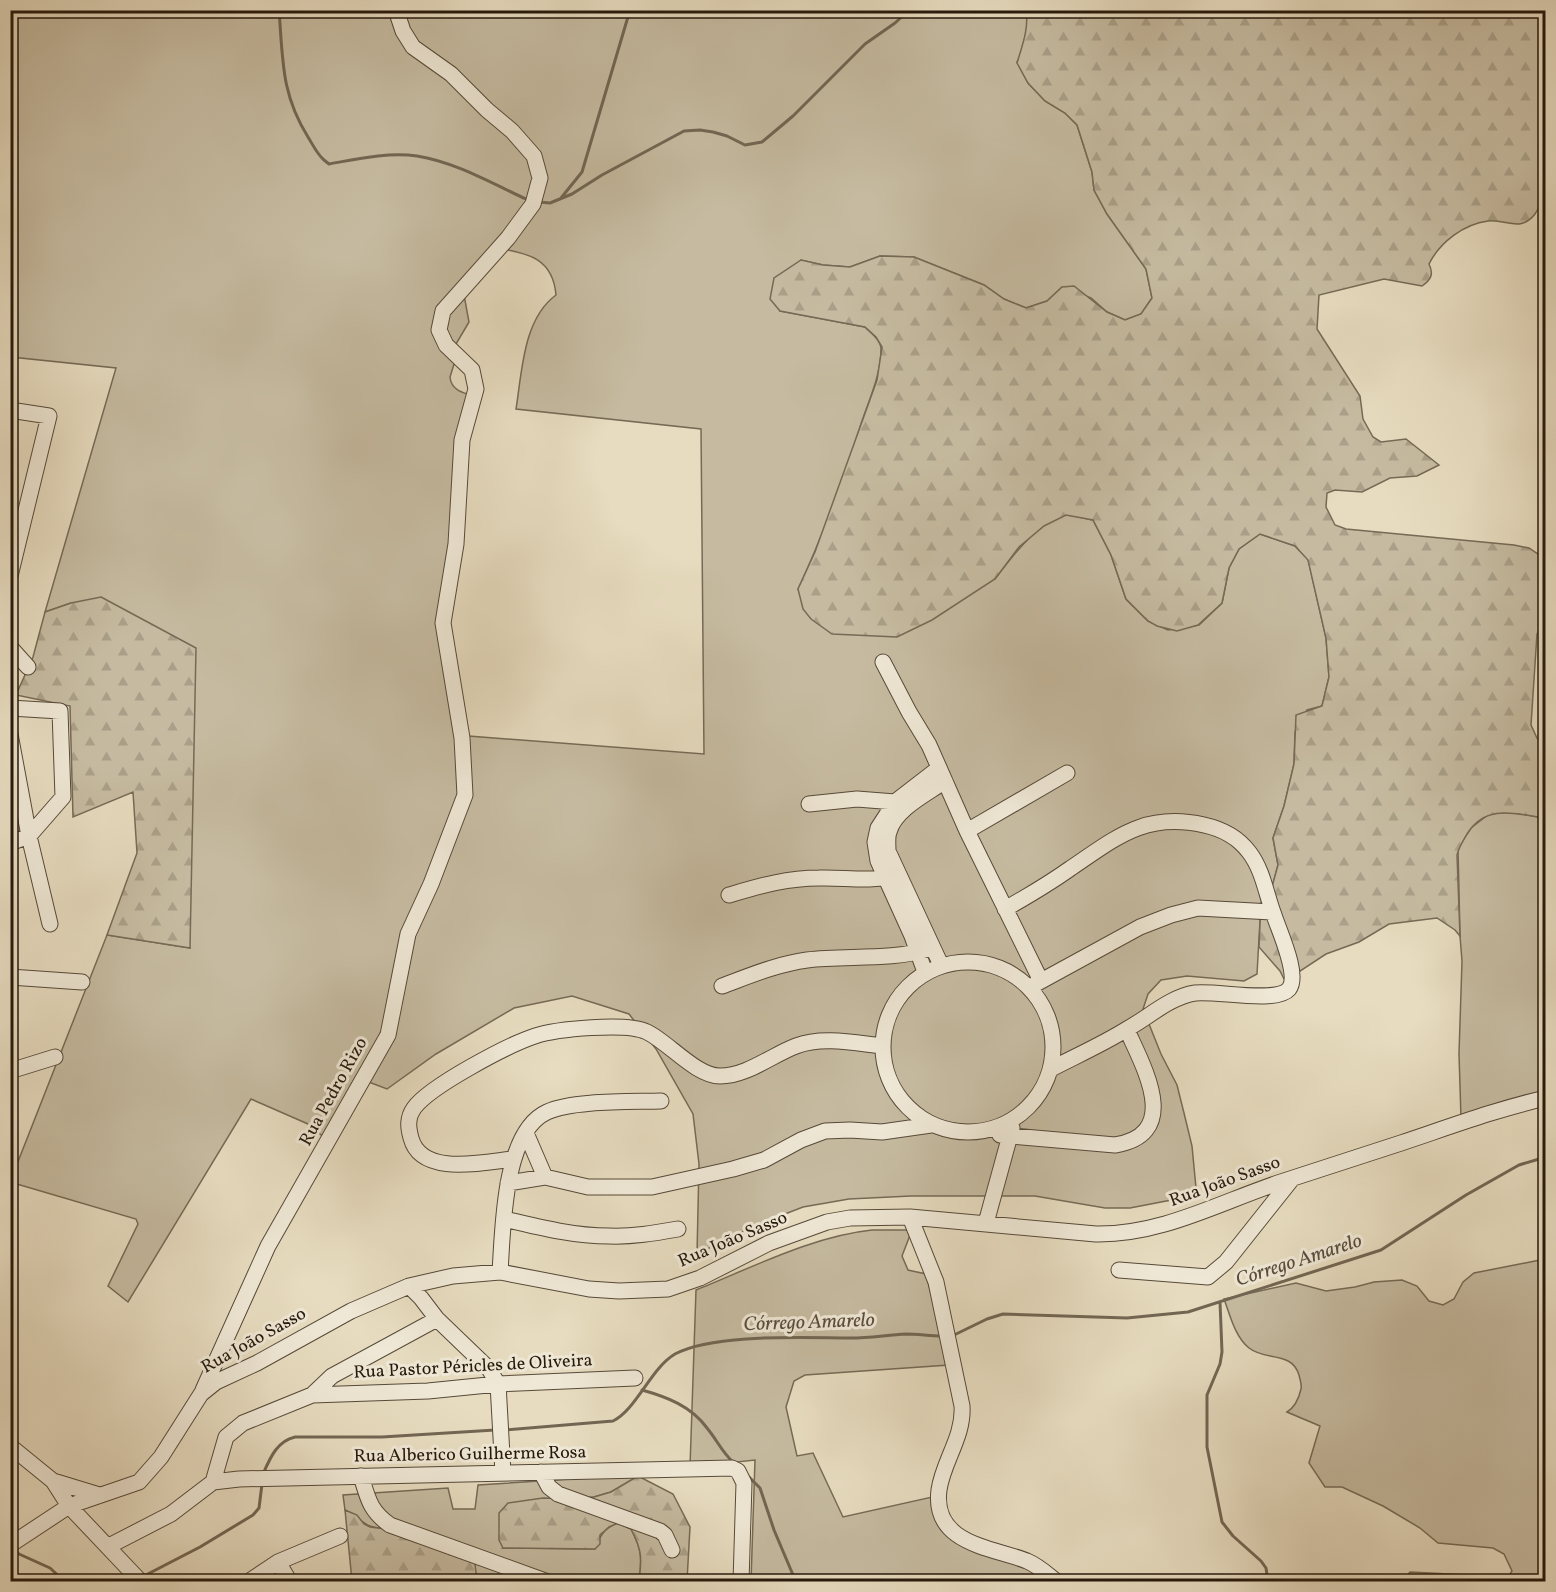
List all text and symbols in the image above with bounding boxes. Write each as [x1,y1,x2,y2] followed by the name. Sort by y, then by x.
[294,1033,374,1151] street label: Rua Pedro Rizo
[1166,1150,1284,1214] street label: Rua João Sasso
[674,1206,792,1274] street label: Rua João Sasso
[1232,1227,1366,1295] water label: Córrego Amarelo
[197,1302,311,1380] street label: Rua João Sasso
[743,1307,875,1339] water label: Córrego Amarelo
[353,1348,593,1386] street label: Rua Pastor Péricles de Oliveira
[353,1440,587,1470] street label: Rua Alberico Guilherme Rosa

